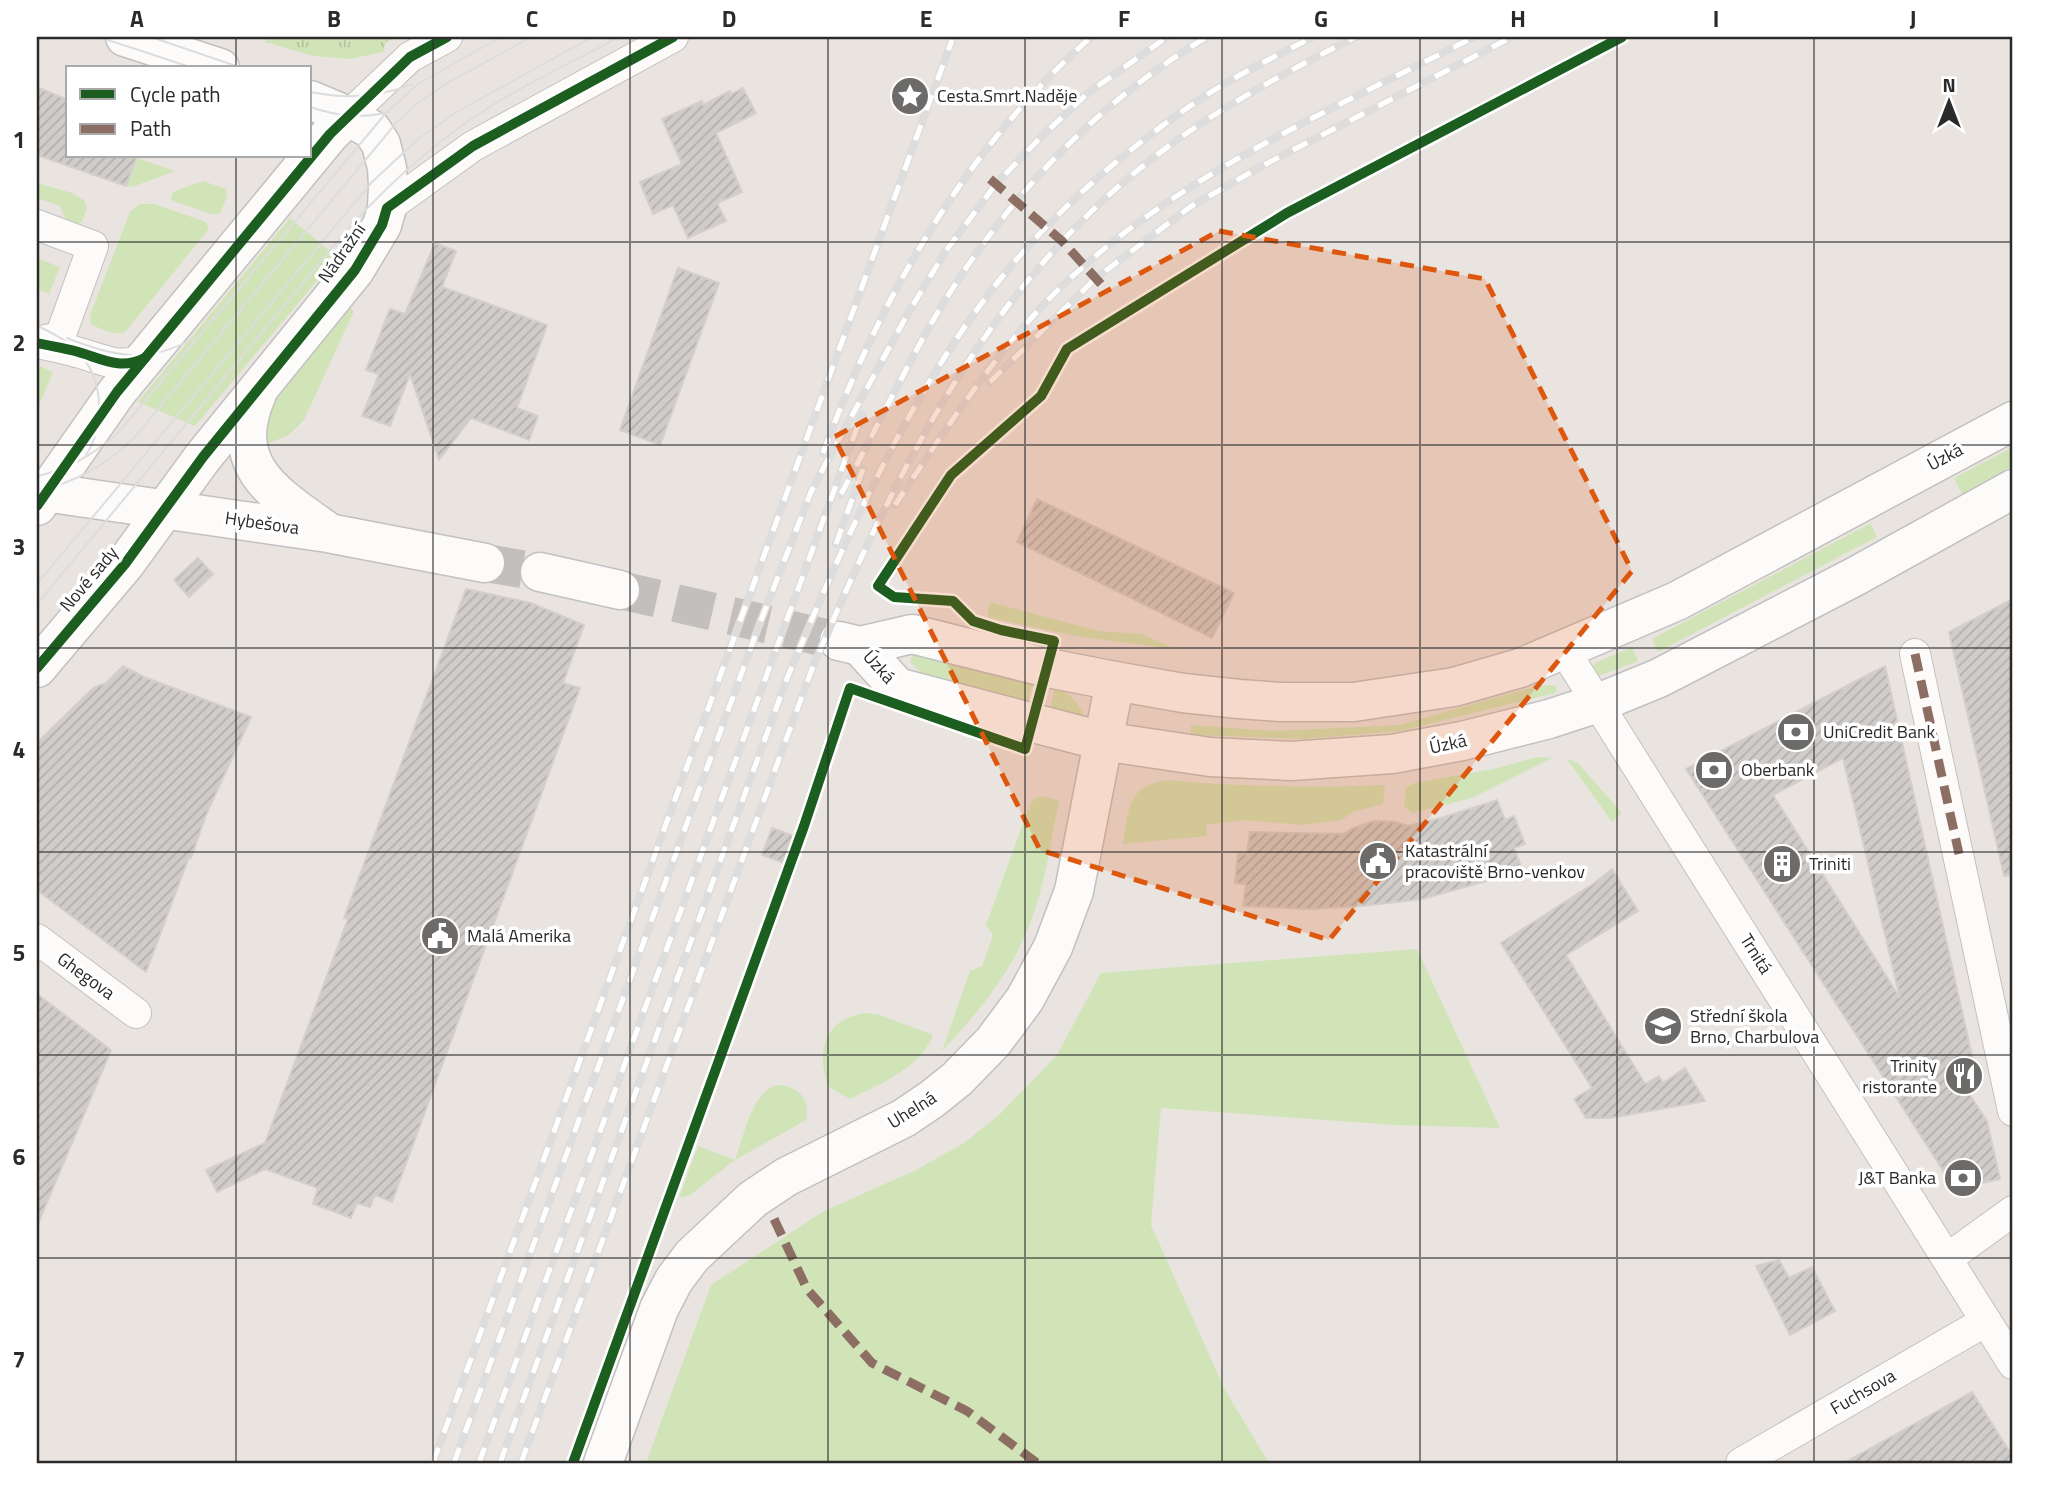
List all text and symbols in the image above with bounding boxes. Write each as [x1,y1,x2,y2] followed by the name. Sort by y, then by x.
[130,1,144,36] text: A
[327,1,341,36] text: B
[526,1,538,36] text: C
[722,1,736,36] text: D
[920,1,932,36] text: E
[1118,1,1130,36] text: F
[1314,1,1328,36] text: G
[1510,1,1526,36] text: H
[1713,1,1719,36] text: I
[1910,1,1916,36] text: J
[66,66,312,158] legend
[1913,66,1983,136] north arrow
[1942,70,1956,99] text: N
[889,75,931,117] place icon: Cesta.Smrt.Naděje
[130,78,221,110] text: Cycle path
[937,82,1077,109] place label: Cesta.Smrt.Naděje
[130,112,172,144] text: Path
[13,122,25,157] text: 1
[311,216,373,288] street label: Nádražní
[13,325,25,360] text: 2
[1922,436,1968,477] street label: Úzká
[223,504,301,541] street label: Hybešova
[13,529,25,564] text: 3
[53,540,124,617] street label: Nové sady
[857,644,902,690] street label: Úzká
[1775,711,1817,753] bank icon: UniCredit Bank
[1823,718,1936,745] place label: UniCredit Bank
[1427,726,1469,761] street label: Úzká
[13,732,25,767] text: 4
[1693,749,1735,791] bank icon: Oberbank
[1741,756,1815,783] place label: Oberbank
[1405,837,1585,885] place label: Katastrální pracoviště Brno-venkov
[1357,840,1399,882] public building icon: Katastrální pracoviště Brno-venkov
[1761,843,1803,885] building icon: Triniti
[1809,850,1851,877] place label: Triniti
[419,915,461,957] public building icon: Malá Amerika
[467,922,571,949] place label: Malá Amerika
[1734,928,1779,979] street label: Trnitá
[13,935,25,970] text: 5
[52,945,121,1006] street label: Ghegova
[1690,1002,1819,1050] place label: Střední škola Brno, Charbulova
[1642,1005,1684,1047] school or university icon: Střední škola Brno, Charbulova
[1862,1052,1937,1100] place label: Trinity ristorante
[1943,1055,1985,1097] restaurant icon: Trinity ristorante
[882,1084,941,1135] street label: Uhelná
[13,1139,26,1174] text: 6
[1942,1157,1984,1199] bank icon: J&T Banka
[1858,1164,1936,1191] place label: J&T Banka
[13,1342,25,1377] text: 7
[1825,1362,1900,1421] street label: Fuchsova

